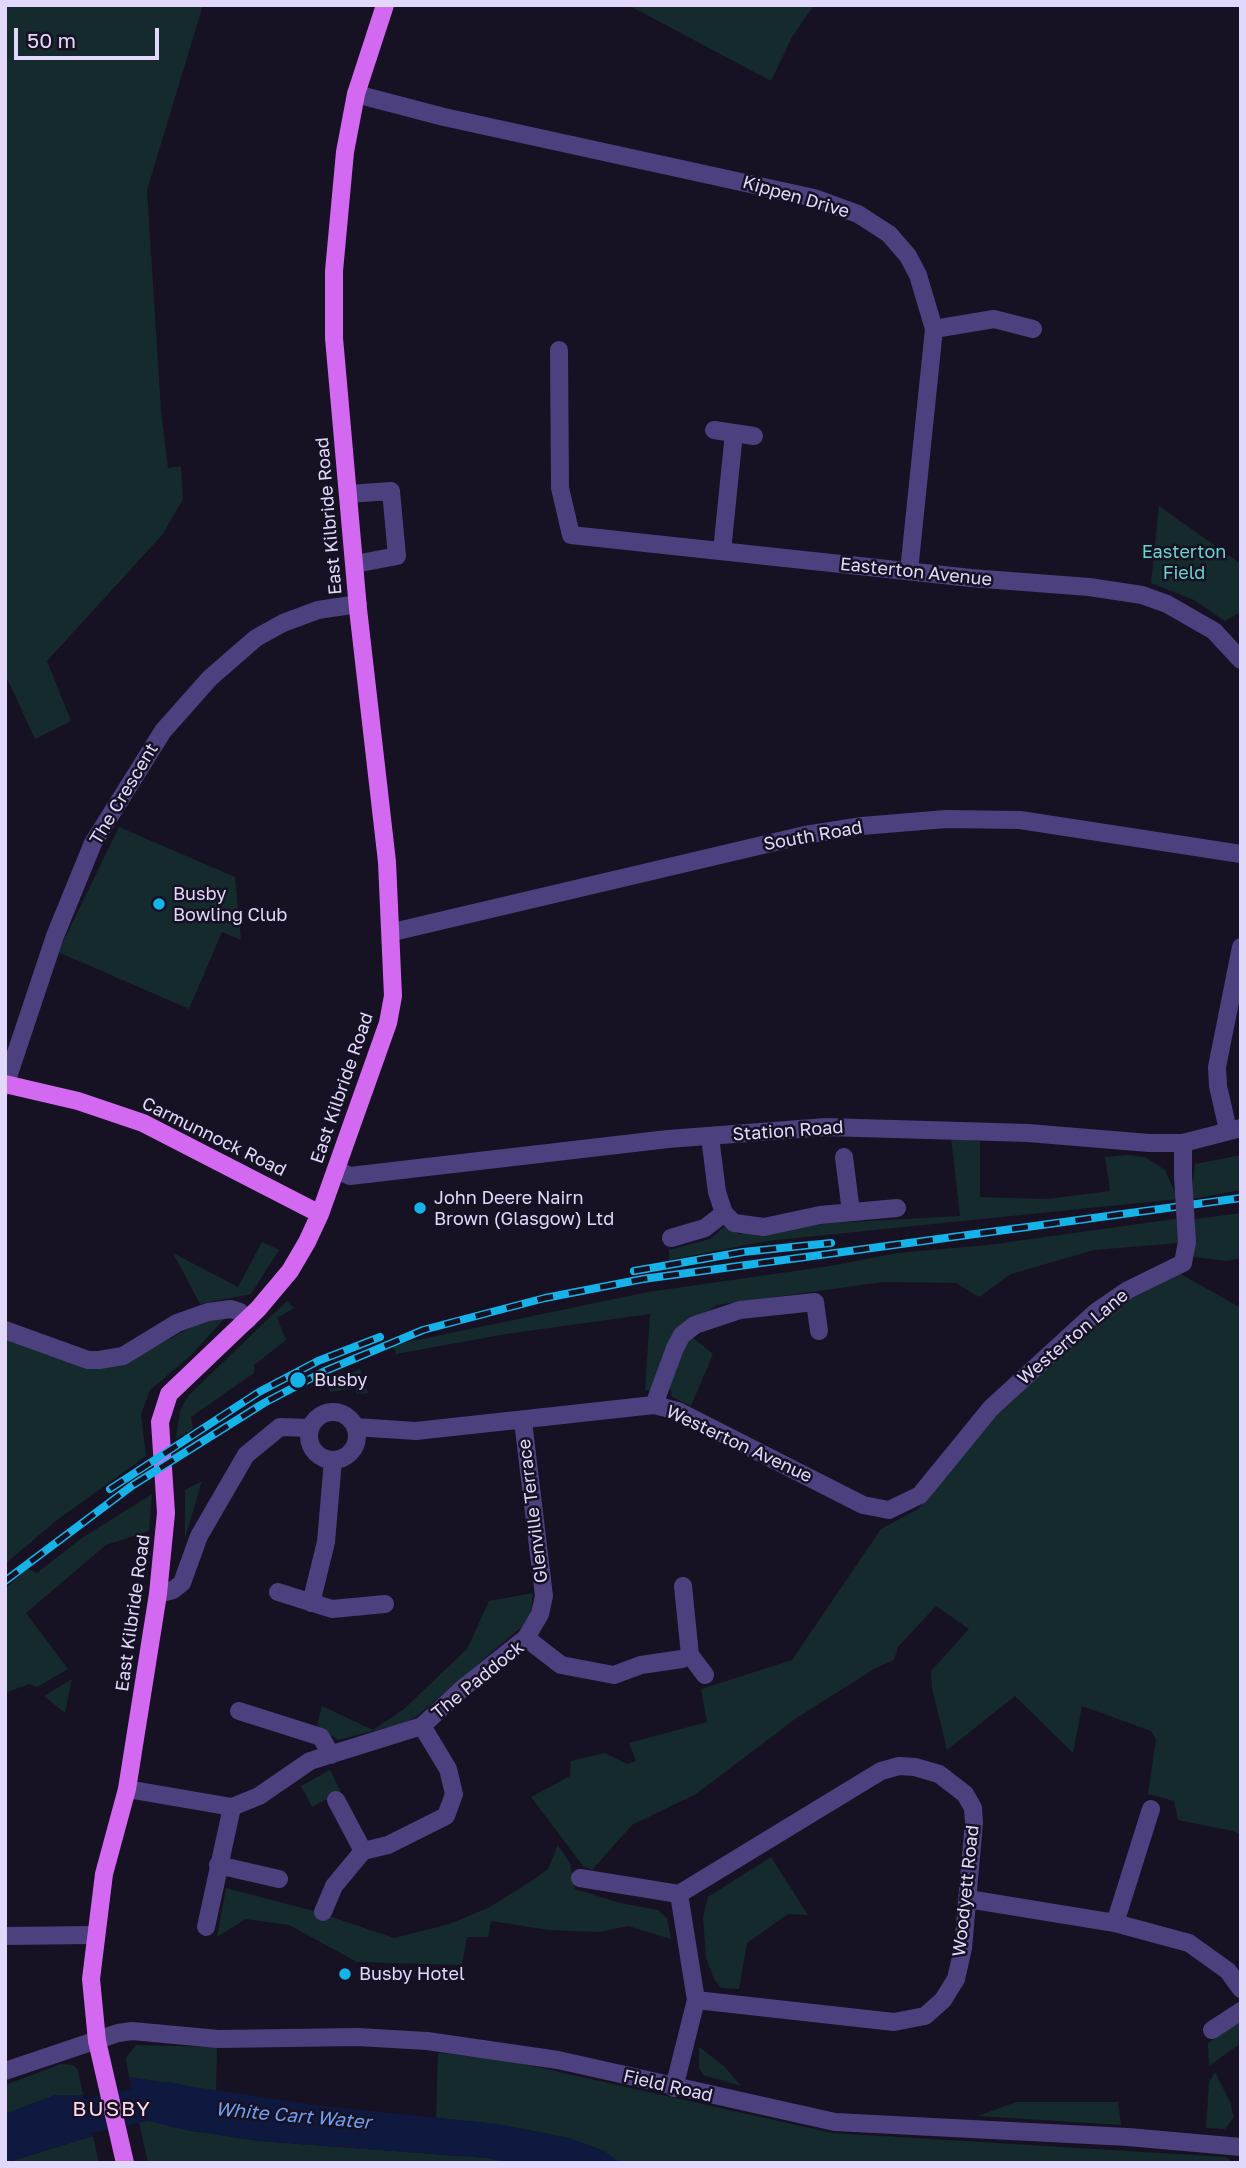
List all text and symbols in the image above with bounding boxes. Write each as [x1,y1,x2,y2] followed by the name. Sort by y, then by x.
[18,14,163,58] scale bar
[27,27,76,53] text: 50 m
[740,171,852,223] street label: Kippen Drive
[311,436,347,596] street label: East Kilbride Road
[1142,541,1226,584] park label: Easterton Field
[839,553,993,591] street label: Easterton Avenue
[85,739,163,849] street label: The Crescent
[762,817,864,855] street label: South Road
[173,883,287,926] place label: Busby Bowling Club
[151,896,167,912] marker: Busby Bowling Club
[306,1010,378,1166] street label: East Kilbride Road
[138,1093,290,1181] street label: Carmunnock Road
[732,1116,844,1146] street label: Station Road
[434,1187,614,1230] place label: John Deere Nairn Brown (Glasgow) Ltd
[412,1200,428,1216] marker: John Deere Nairn Brown (Glasgow) Ltd
[1013,1285,1133,1389] street label: Westerton Lane
[314,1369,367,1391] place label: Busby
[288,1370,308,1390] marker: Busby
[663,1401,815,1487] street label: Westerton Avenue
[513,1438,553,1584] street label: Glenville Terrace
[111,1533,155,1693] street label: East Kilbride Road
[428,1636,528,1724] street label: The Paddock
[948,1824,984,1958] street label: Woodyett Road
[359,1963,465,1985] place label: Busby Hotel
[337,1966,353,1982] marker: Busby Hotel
[621,2065,715,2107] street label: Field Road
[73,2096,151,2122] district label: BUSBY
[214,2098,372,2134] water label: White Cart Water

